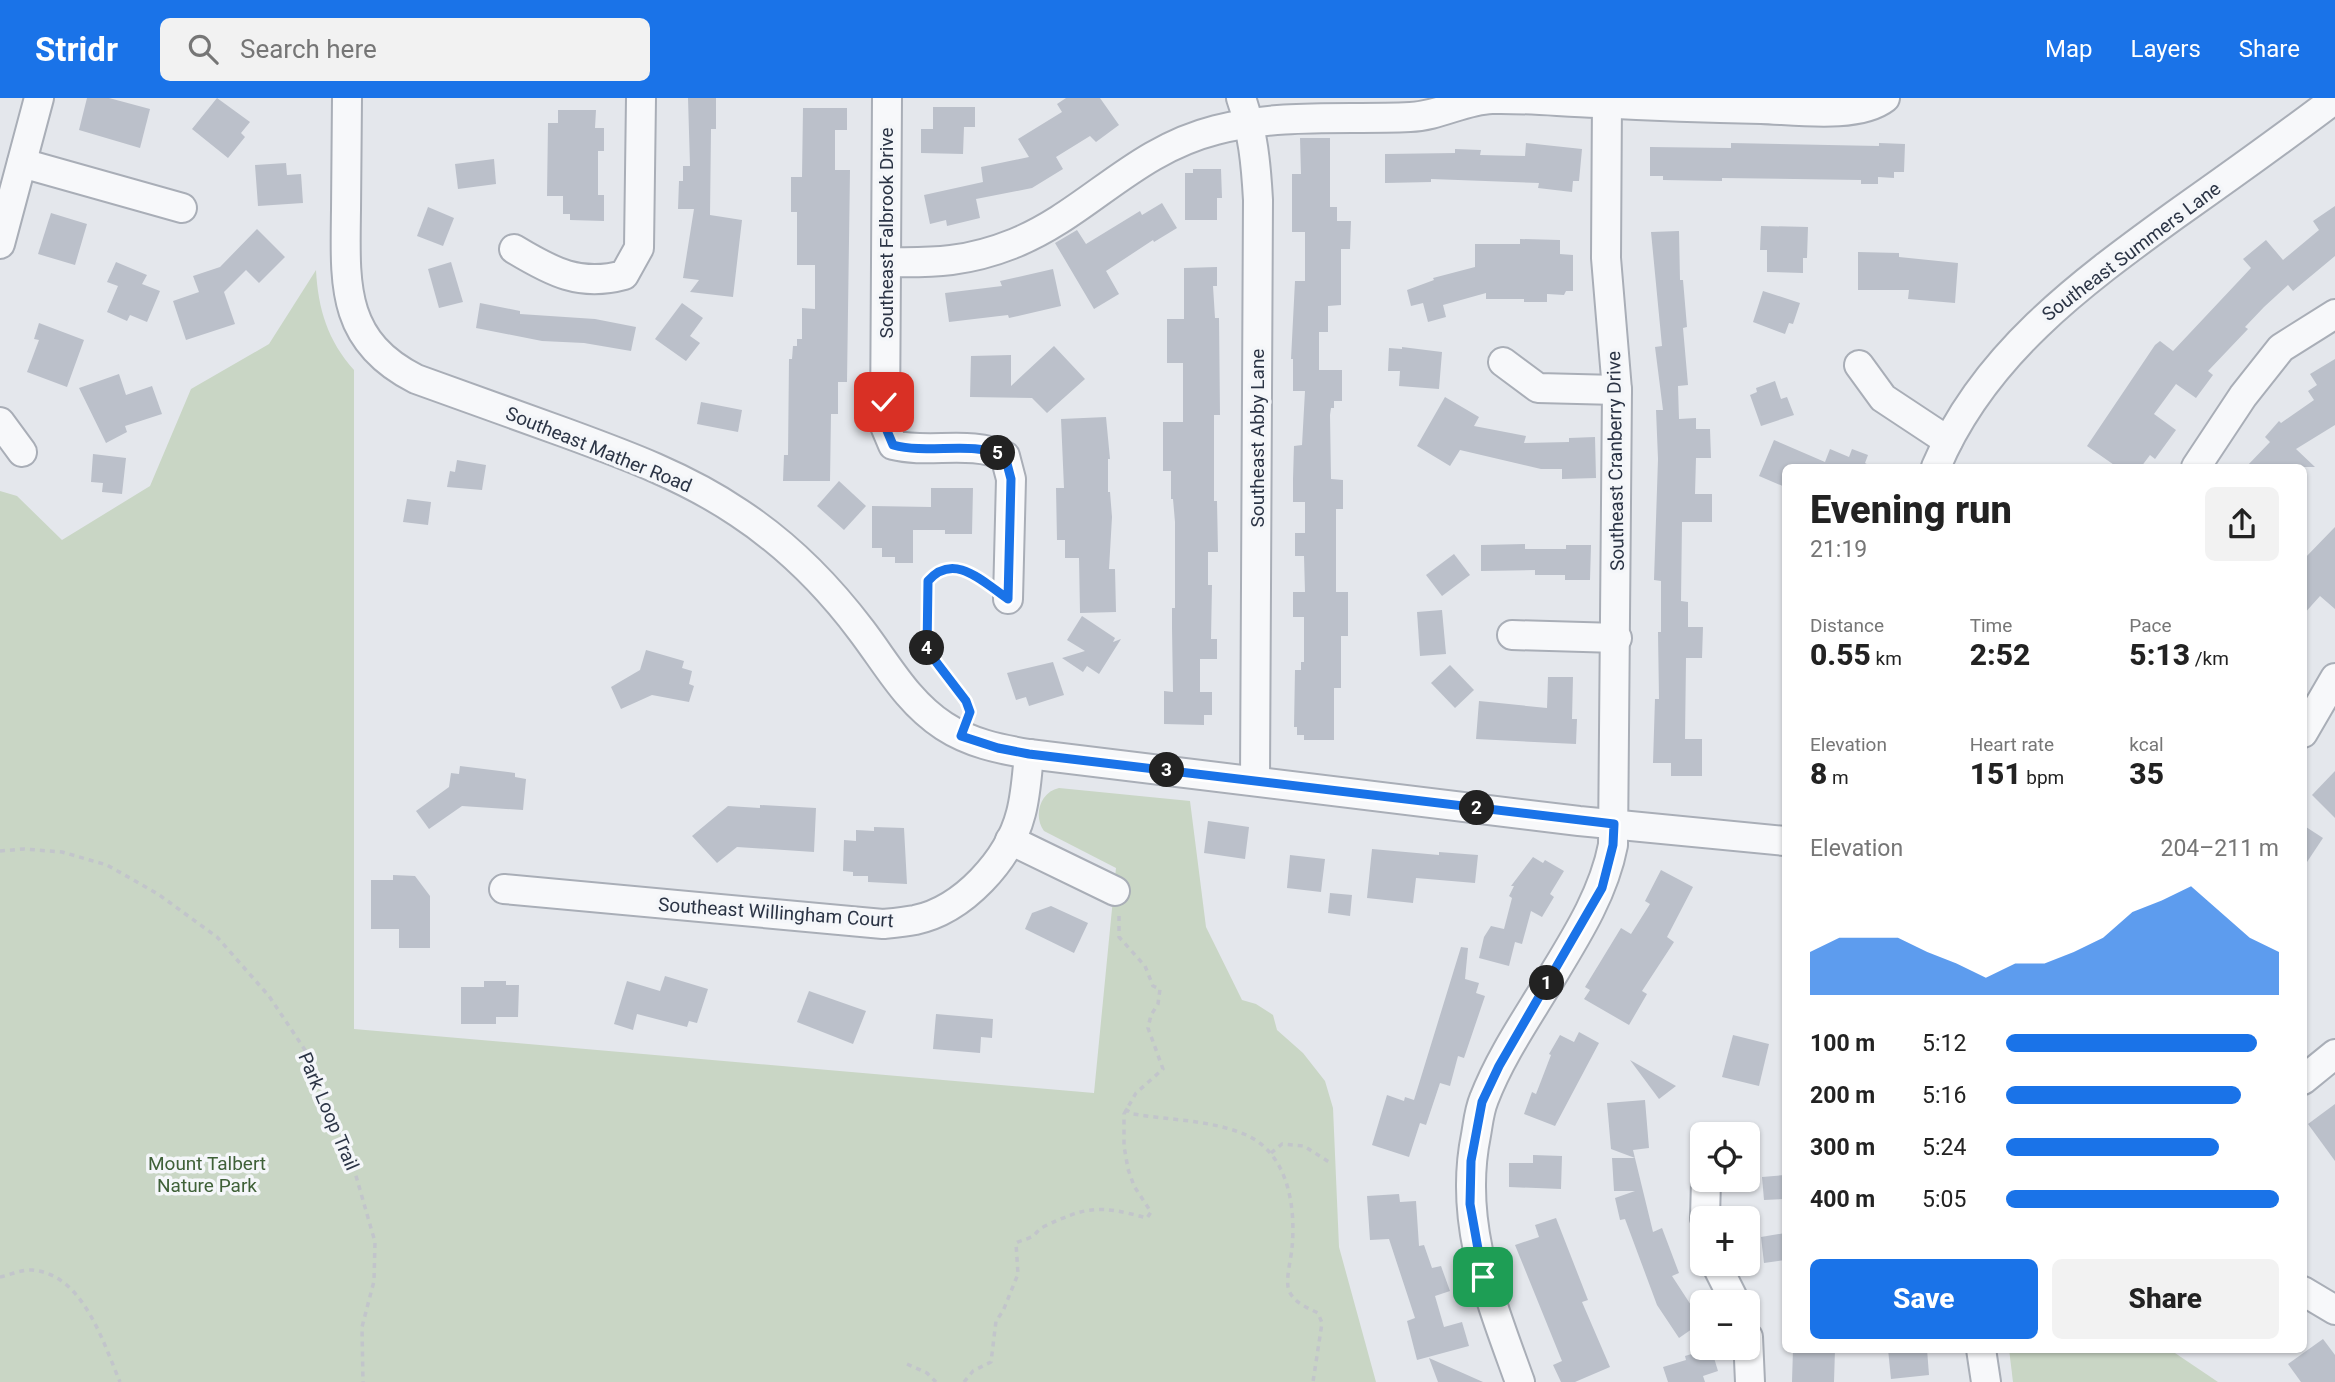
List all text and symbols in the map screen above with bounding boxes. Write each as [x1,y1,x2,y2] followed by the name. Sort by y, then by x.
[160,18,650,81] search box
[35,30,118,69] text: Stridr
[184,30,222,68] icon: search
[240,34,377,64] text: Search here
[2045,35,2093,63] text: Map
[2131,35,2201,63] text: Layers
[2239,35,2300,63] text: Share
[875,127,898,339] street label: Southeast Falbrook Drive
[2037,177,2225,326] street label: Southeast Summers Lane
[1246,349,1269,527] street label: Southeast Abby Lane
[1602,351,1629,571] street label: Southeast Cranberry Drive
[854,372,914,432] pin
[865,383,903,421] icon: check
[502,402,695,497] street label: Southeast Mather Road
[981,436,1016,470] pin: 5
[992,441,1003,464] text: 5
[2205,487,2279,561] button: share
[1810,488,2012,532] text: Evening run
[1810,536,1867,563] text: 21:19
[1810,614,1884,637] text: Distance
[1970,614,2012,637] text: Time
[2129,614,2172,637] text: Pace
[909,630,944,666] pin: 4
[921,636,932,659] text: 4
[1810,637,1871,672] text: 0.55
[1970,637,2030,672] text: 2:52
[2129,637,2190,672] text: 5:13
[1871,647,1902,670] text: km
[2190,647,2229,670] text: /km
[1810,733,1887,756] text: Elevation
[1970,733,2054,756] text: Heart rate
[2129,733,2164,756] text: kcal
[1150,752,1184,788] pin: 3
[1810,756,1827,791] text: 8
[1970,756,2022,791] text: 151
[2129,756,2164,791] text: 35
[1161,758,1172,781] text: 3
[1827,766,1849,789] text: m
[2022,766,2064,789] text: bpm
[1460,790,1494,826] pin: 2
[1471,796,1482,819] text: 2
[1810,835,1903,862] text: Elevation
[2160,835,2279,862] text: 204–211 m
[658,893,894,932] street label: Southeast Willingham Court
[1530,966,1564,1001] pin: 1
[1541,971,1552,994] text: 1
[1810,1030,1875,1057] text: 100 m
[1922,1030,1966,1057] text: 5:12
[293,1049,364,1174] street label: Park Loop Trail
[1810,1082,1875,1109] text: 200 m
[1922,1082,1966,1109] text: 5:16
[1690,1122,1760,1360] map controls
[1690,1122,1760,1192] button: locate
[1810,1134,1875,1161] text: 300 m
[1922,1134,1966,1161] text: 5:24
[148,1152,266,1197] park label: Mount Talbert Nature Park
[1810,1186,1875,1213] text: 400 m
[1922,1186,1966,1213] text: 5:05
[1690,1206,1760,1276] button: +
[1453,1247,1513,1307] pin
[1464,1258,1502,1296] icon: arrive
[1810,1259,2038,1339] button: Save
[2052,1259,2279,1339] button: Share
[1690,1290,1760,1360] button: −

